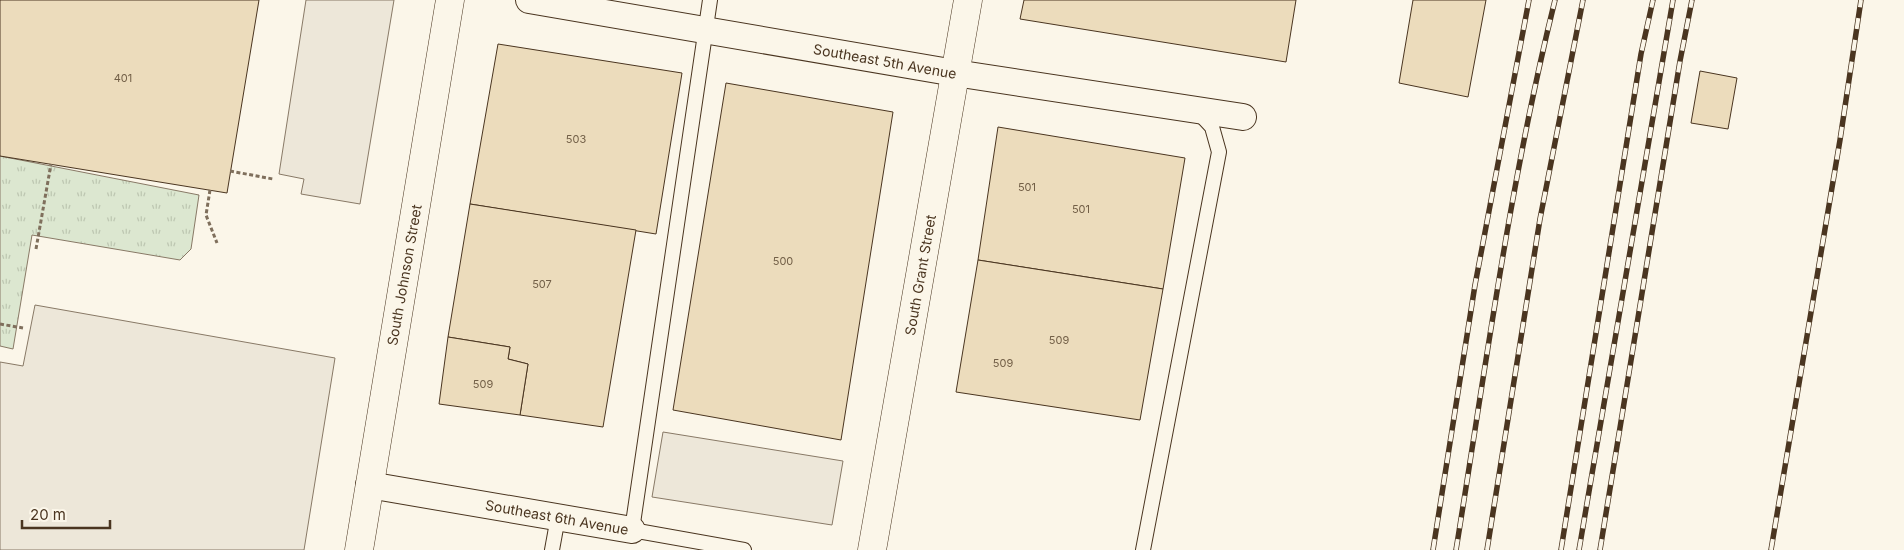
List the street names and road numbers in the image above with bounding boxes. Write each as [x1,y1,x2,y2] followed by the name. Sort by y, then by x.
[812,40,958,82] street label: Southeast 5th Avenue
[383,203,425,347] street label: South Johnson Street
[901,213,939,337] street label: South Grant Street
[484,496,630,538] street label: Southeast 6th Avenue

